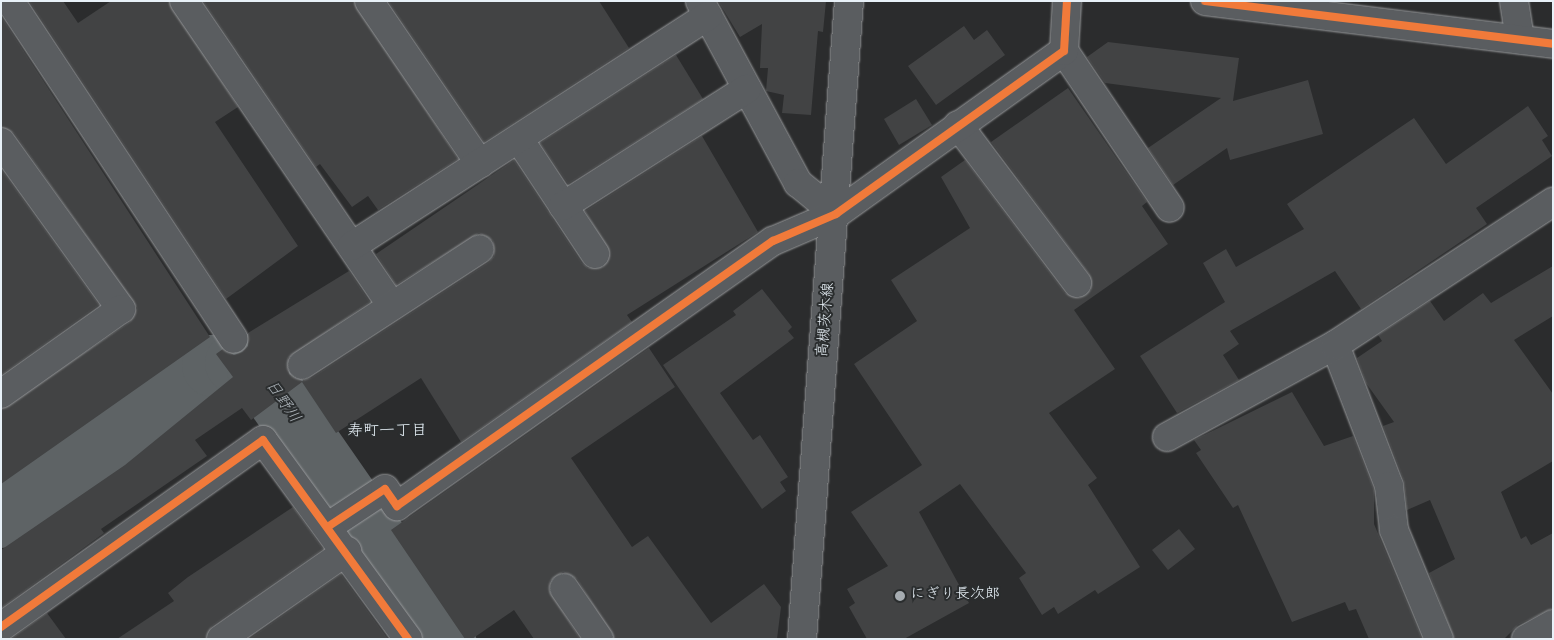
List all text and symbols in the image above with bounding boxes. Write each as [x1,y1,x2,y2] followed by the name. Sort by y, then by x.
[815,282,839,358] street label: 高槻茨木線
[259,378,303,428] water label: 日野川
[347,423,427,443] district label: 寿町一丁目
[910,587,1000,605] place label: にぎり長次郎
[894,590,906,602] marker: にぎり長次郎

